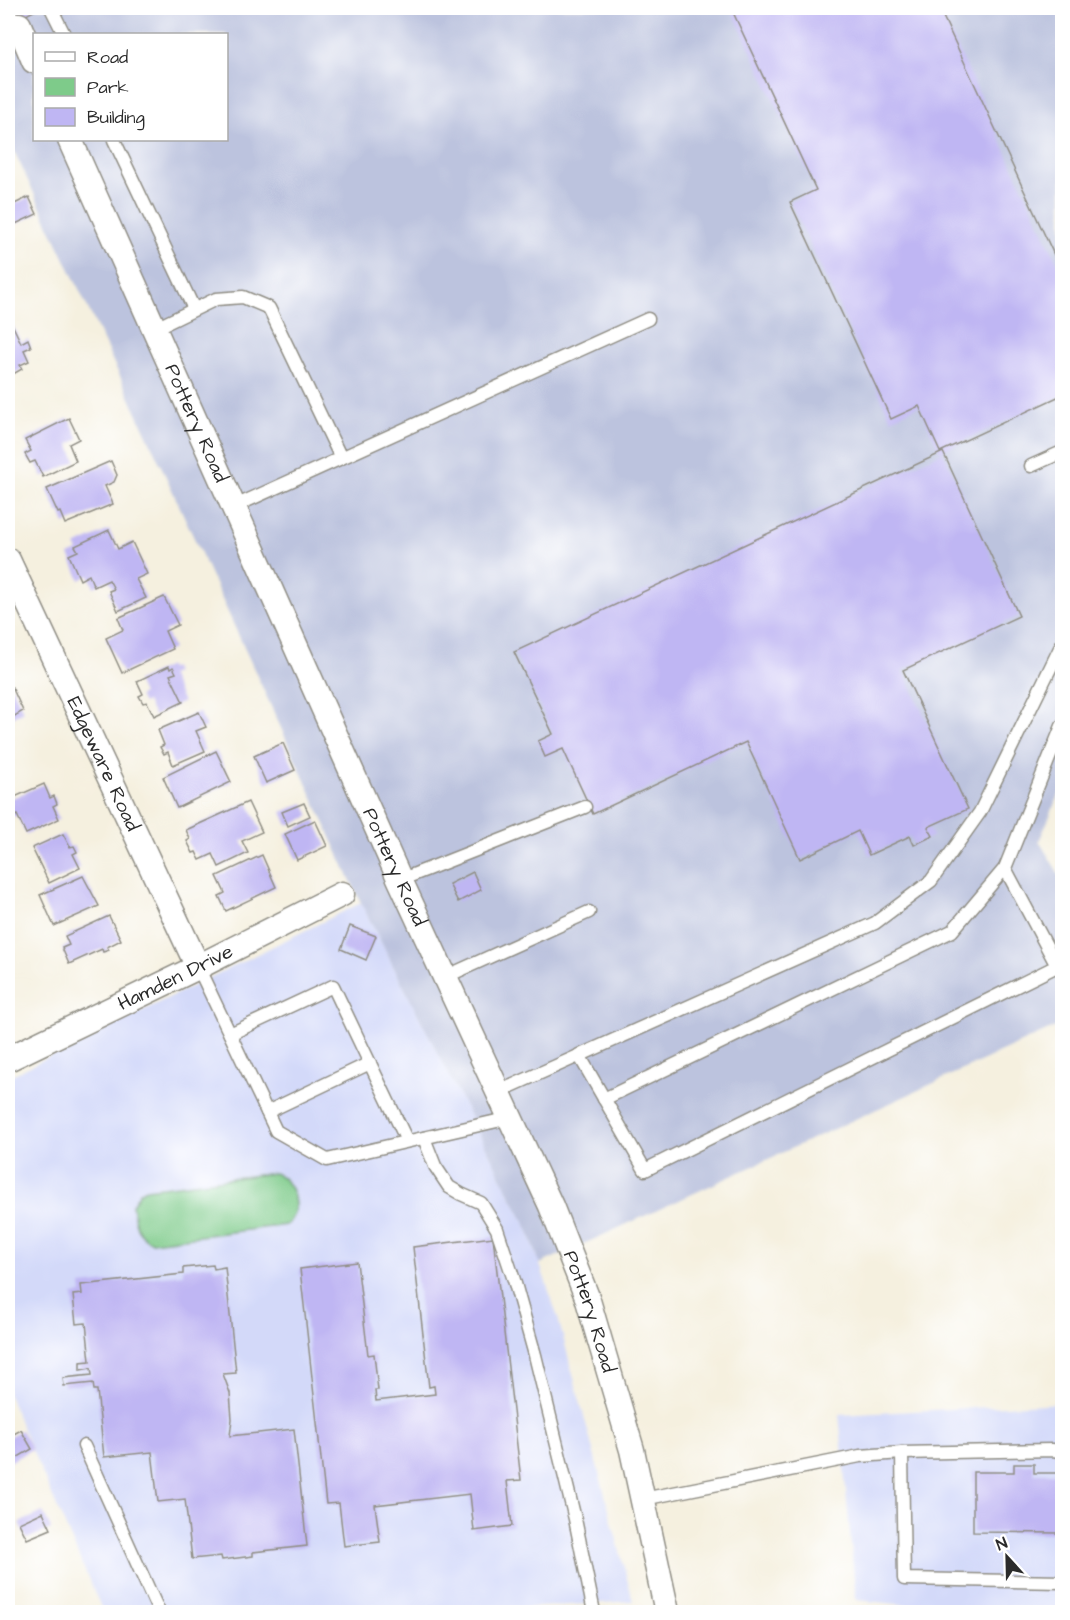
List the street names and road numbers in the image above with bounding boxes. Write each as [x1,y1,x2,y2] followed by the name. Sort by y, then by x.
[158,359,235,487] street label: Pottery Road
[60,692,147,836] street label: Edgeware Road
[356,803,433,931] street label: Pottery Road
[113,937,238,1018] street label: Hamden Drive
[556,1246,622,1376] street label: Pottery Road

